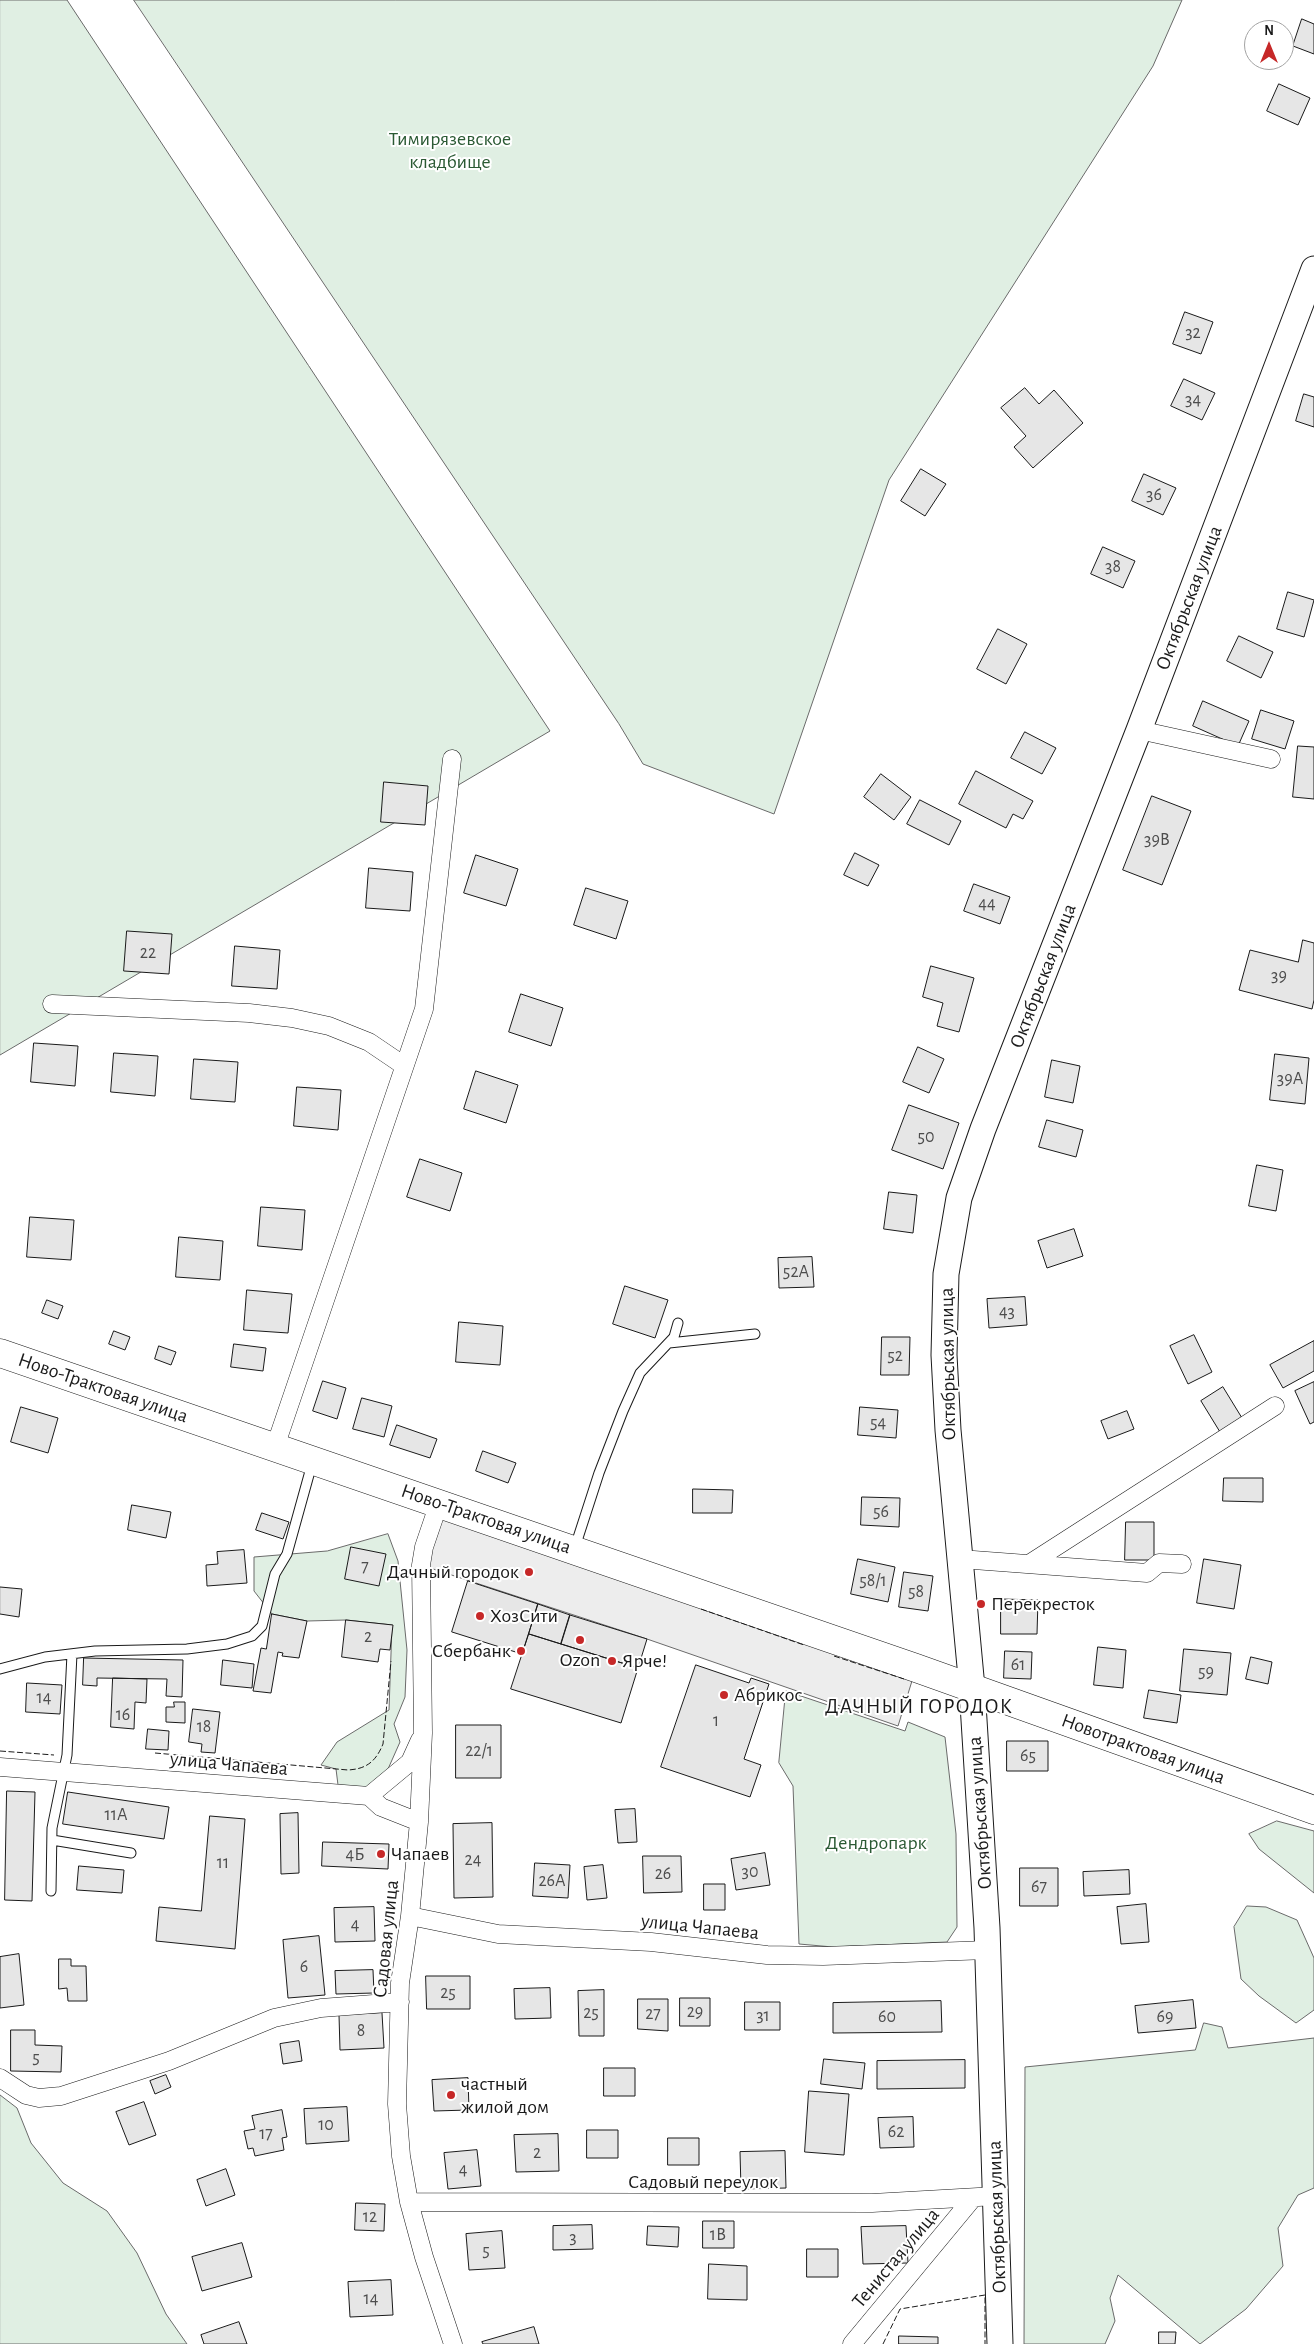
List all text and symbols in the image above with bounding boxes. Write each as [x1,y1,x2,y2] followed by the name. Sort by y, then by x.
[1244,20,1294,70] north arrow
[1264,24,1274,38] text: N
[389,127,511,174] park label: Тимирязевское кладбище
[1185,322,1201,344] house number: 32
[1185,389,1201,411] house number: 34
[1146,484,1162,506] house number: 36
[1150,522,1228,674] street label: Октябрьская улица
[1105,556,1121,578] house number: 38
[1144,829,1170,851] house number: 39В
[978,893,996,915] house number: 44
[1004,900,1082,1052] street label: Октябрьская улица
[140,942,156,964] house number: 22
[1271,965,1287,987] house number: 39
[1277,1068,1303,1090] house number: 39А
[917,1126,935,1148] house number: 50
[783,1261,809,1283] house number: 52А
[935,1287,961,1441] street label: Октябрьская улица
[999,1301,1015,1323] house number: 43
[887,1345,903,1367] house number: 52
[15,1348,191,1428] street label: Ново-Трактовая улица
[870,1412,886,1434] house number: 54
[398,1479,574,1559] street label: Ново-Трактовая улица
[873,1501,889,1523] house number: 56
[361,1556,369,1578] house number: 7
[387,1560,519,1584] place label: Дачный городок
[523,1566,535,1578] marker: Дачный городок
[859,1570,887,1592] house number: 58/1
[908,1581,924,1603] house number: 58
[991,1592,1095,1616] place label: Перекресток
[975,1598,987,1610] marker: Перекресток
[490,1604,558,1628] place label: ХозСити
[474,1610,486,1622] marker: ХозСити
[364,1626,372,1648] house number: 2
[574,1634,586,1646] marker: Ozon
[432,1639,511,1663] place label: Сбербанк
[515,1645,527,1657] marker: Сбербанк
[560,1648,600,1672] place label: Ozon
[622,1649,667,1673] place label: Ярче!
[1011,1654,1025,1676] house number: 61
[606,1655,618,1667] marker: Ярче!
[1198,1661,1214,1683] house number: 59
[734,1683,802,1707] place label: Абрикос
[37,1687,51,1709] house number: 14
[718,1689,730,1701] marker: Абрикос
[823,1694,1015,1720] district label: ДАЧНЫЙ ГОРОДОК
[116,1704,130,1726] house number: 16
[1058,1708,1228,1790] street label: Новотрактовая улица
[713,1710,719,1732] house number: 1
[197,1716,211,1738] house number: 18
[963,1736,997,1890] street label: Октябрьская улица
[465,1740,493,1762] house number: 22/1
[1020,1745,1036,1767] house number: 65
[169,1747,289,1781] street label: улица Чапаева
[105,1804,127,1826] house number: 11А
[825,1831,927,1855] park label: Дендропарк
[391,1842,449,1866] place label: Чапаев
[346,1844,364,1866] house number: 4Б
[375,1848,387,1860] marker: Чапаев
[465,1849,481,1871] house number: 24
[217,1852,229,1874] house number: 11
[742,1861,758,1883] house number: 30
[655,1863,671,1885] house number: 26
[538,1870,566,1892] house number: 26А
[1031,1876,1047,1898] house number: 67
[368,1879,404,1999] street label: Садовая улица
[640,1909,760,1945] street label: улица Чапаева
[351,1914,359,1936] house number: 4
[300,1956,308,1978] house number: 6
[440,1982,456,2004] house number: 25
[687,2001,703,2023] house number: 29
[583,2002,599,2024] house number: 25
[645,2003,661,2025] house number: 27
[756,2005,770,2027] house number: 31
[878,2006,896,2028] house number: 60
[1157,2006,1173,2028] house number: 69
[357,2020,365,2042] house number: 8
[32,2047,40,2069] house number: 5
[461,2072,549,2119] place label: частный жилой дом
[445,2089,457,2101] marker: частный жилой дом
[318,2114,334,2136] house number: 10
[888,2121,904,2143] house number: 62
[259,2123,273,2145] house number: 17
[982,2140,1012,2294] street label: Октябрьская улица
[533,2142,541,2164] house number: 2
[459,2159,467,2181] house number: 4
[628,2170,778,2194] street label: Садовый переулок
[847,2203,945,2313] street label: Тенистая улица
[363,2206,377,2228] house number: 12
[710,2224,726,2246] house number: 1В
[569,2227,577,2249] house number: 3
[482,2240,490,2262] house number: 5
[364,2288,378,2310] house number: 14

